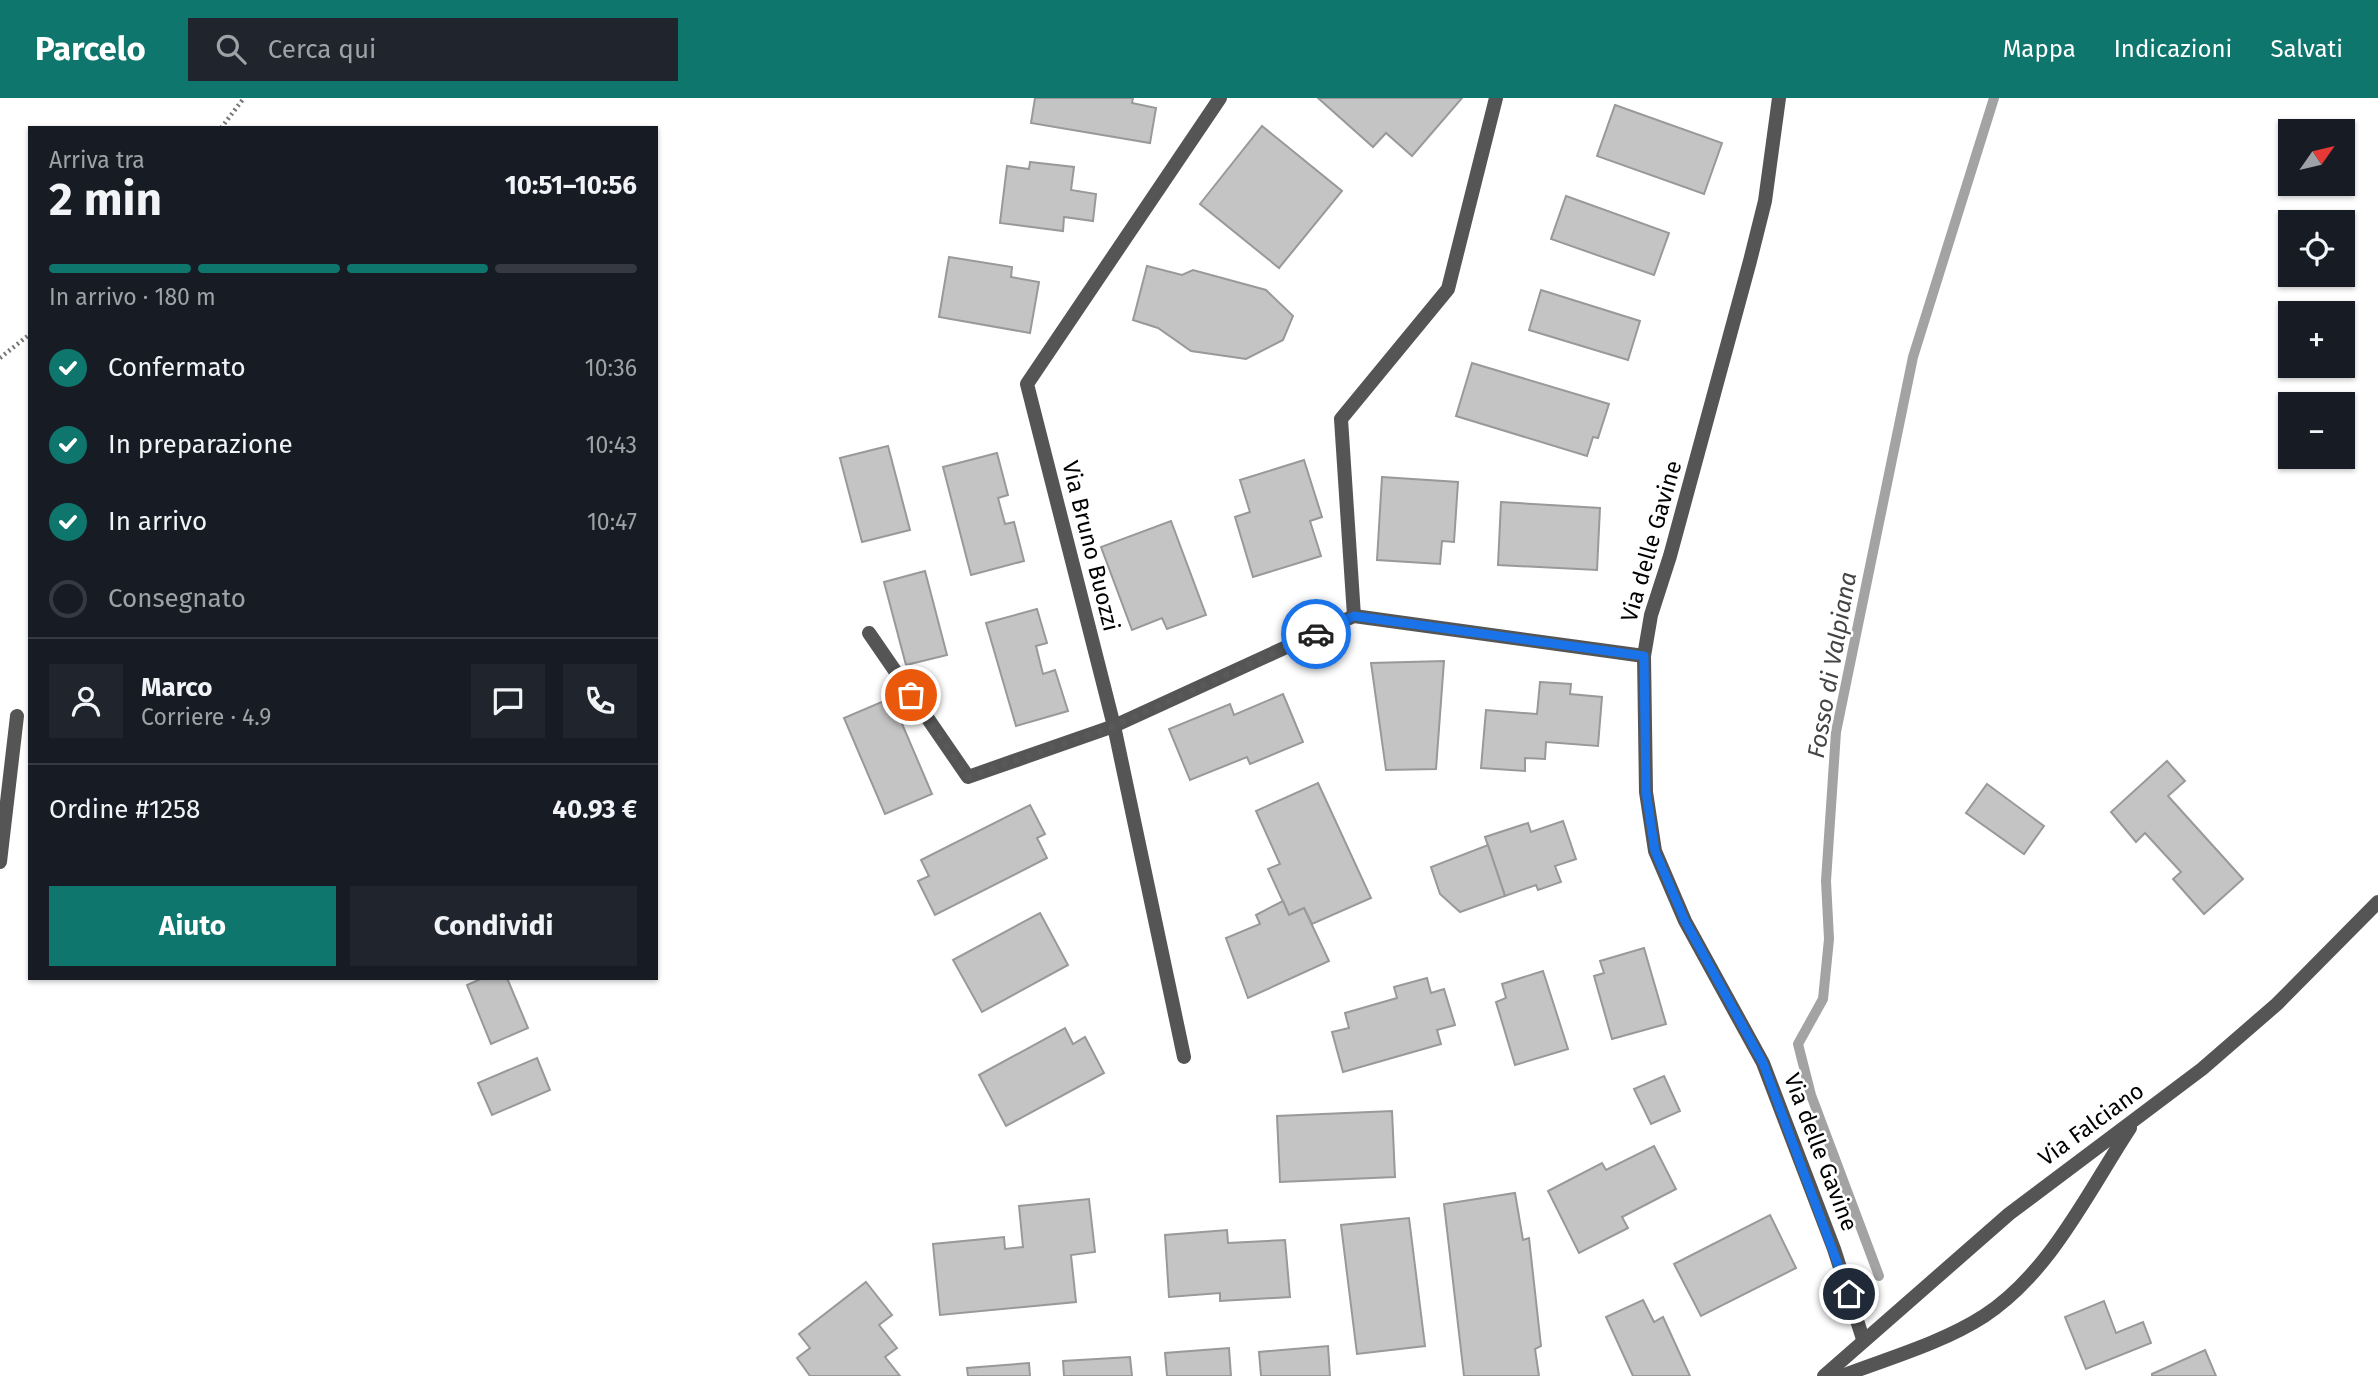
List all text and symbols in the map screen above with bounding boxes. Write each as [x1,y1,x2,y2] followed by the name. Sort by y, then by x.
[188,18,678,81] search box
[35,29,146,69] text: Parcelo
[212,30,250,68] icon: search
[268,34,376,65] text: Cerca qui
[2003,35,2076,63] text: Mappa
[2114,35,2232,63] text: Indicazioni
[2270,35,2343,63] text: Salvati
[2278,119,2356,196] north arrow
[2278,119,2355,469] map controls
[49,146,145,174] text: Arriva tra
[505,170,637,201] text: 10:51–10:56
[49,172,162,227] text: 2 min
[2278,210,2355,287] button: locate
[49,283,216,311] text: In arrivo · 180 m
[2278,301,2355,378] button: +
[49,349,87,387] icon: check
[108,352,246,383] text: Confermato
[585,354,637,382] text: 10:36
[2278,392,2355,469] button: −
[49,426,87,464] icon: check
[108,429,293,460] text: In preparazione
[585,431,637,459] text: 10:43
[1615,457,1687,625] street label: Via delle Gavine
[1056,458,1126,634] street label: Via Bruno Buozzi
[49,503,87,541] icon: check
[108,506,207,537] text: In arrivo
[587,508,637,536] text: 10:47
[1802,570,1862,760] water label: Fosso di Valpiana
[108,583,246,614] text: Consegnato
[1281,599,1351,669] courier
[1297,615,1335,653] icon: car
[49,664,123,738] button: person
[471,664,545,738] button: chat
[563,664,637,738] button: phone
[881,665,941,725] pin
[141,672,212,703] text: Marco
[892,676,930,714] icon: bag
[141,703,271,731] text: Corriere · 4.9
[49,794,200,825] text: Ordine #1258
[552,794,637,825] text: 40.93 €
[49,886,336,966] button: Aiuto
[350,886,637,966] button: Condividi
[1778,1069,1864,1235] street label: Via delle Gavine
[2033,1076,2149,1172] street label: Via Falciano
[1819,1264,1879,1324] pin
[1830,1275,1868,1313] icon: home

